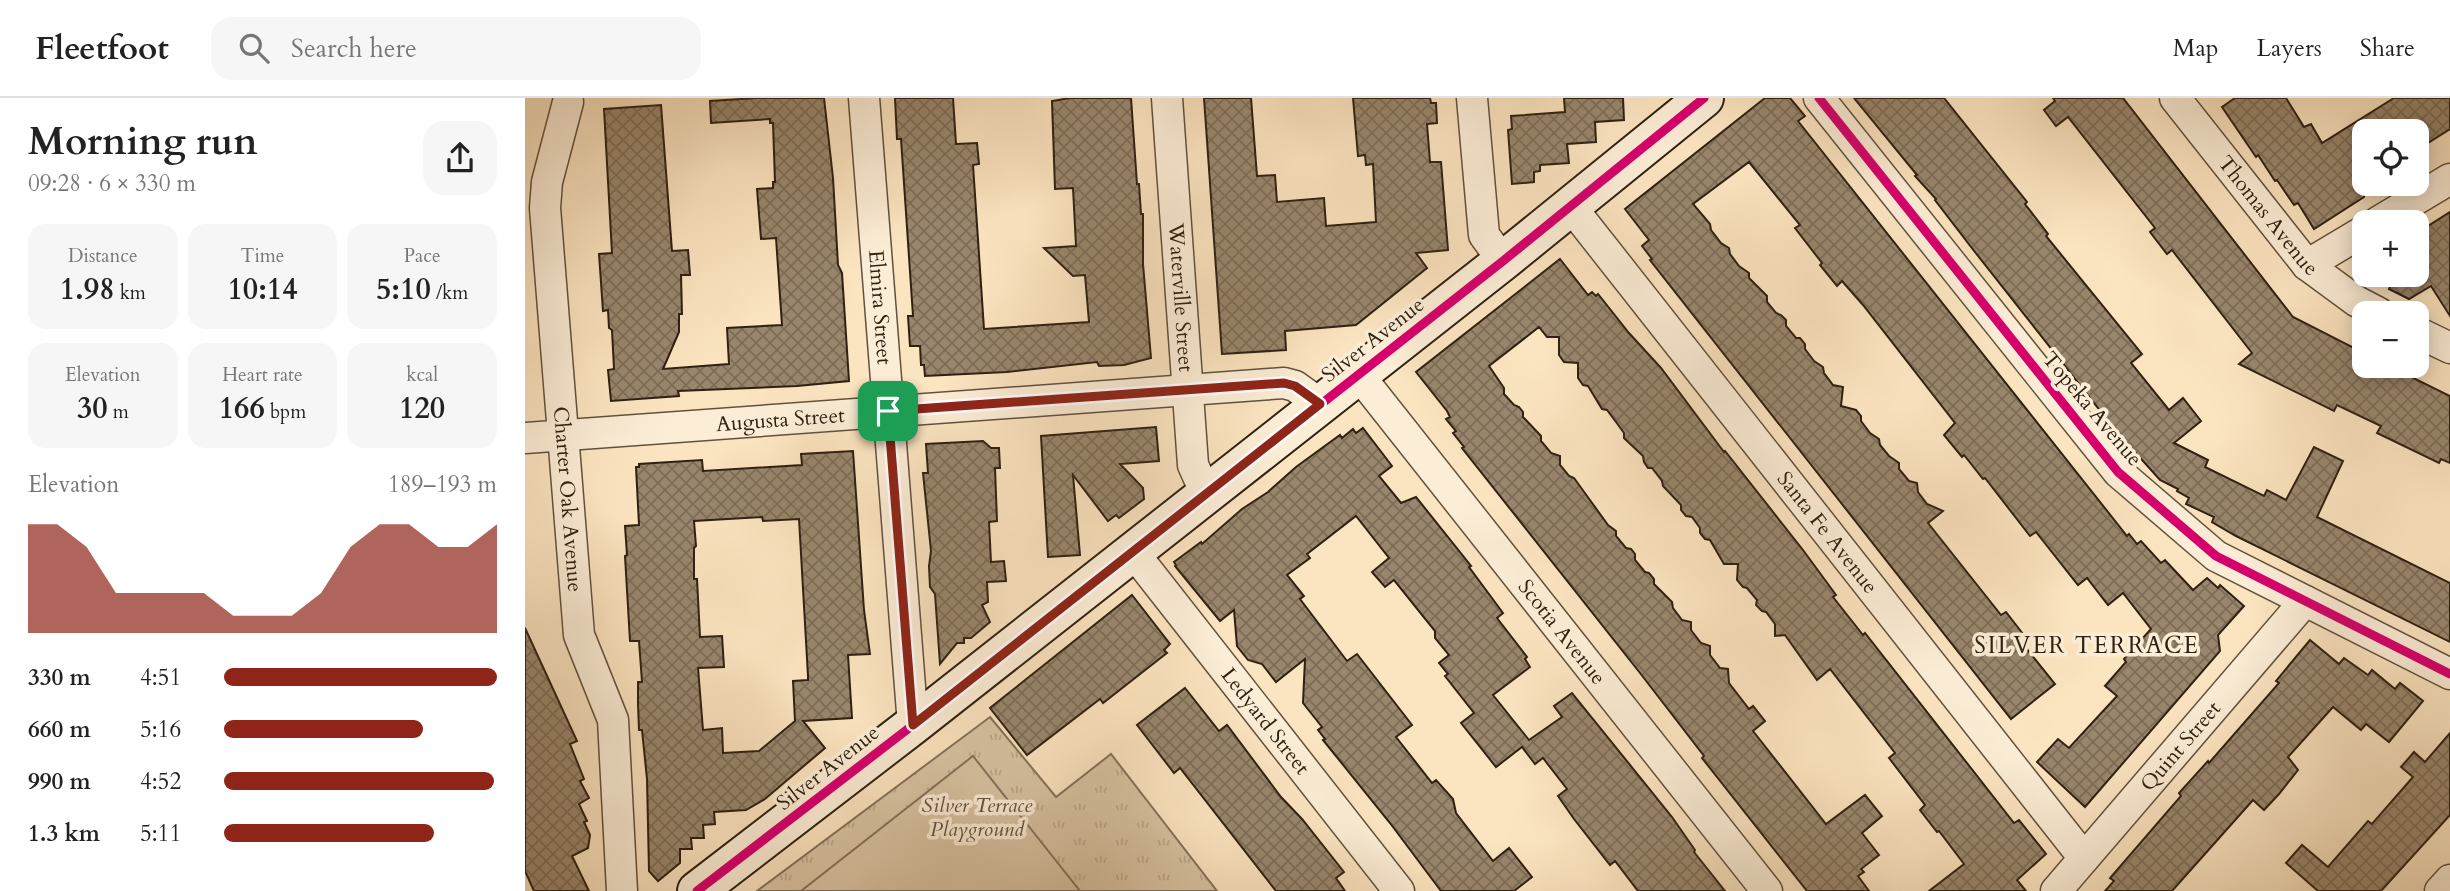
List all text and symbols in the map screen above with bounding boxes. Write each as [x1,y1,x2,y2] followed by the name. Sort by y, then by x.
[211,17,701,80] search box
[35,26,169,71] text: Fleetfoot
[235,29,273,67] icon: search
[291,31,417,66] text: Search here
[2173,32,2219,65] text: Map
[2257,32,2322,65] text: Layers
[2360,32,2415,65] text: Share
[28,116,258,168] text: Morning run
[2352,119,2429,378] map controls
[2352,119,2429,196] button: locate
[423,121,497,195] button: share
[2211,149,2324,283] street label: Thomas Avenue
[28,168,196,199] text: 09:28 · 6 × 330 m
[2352,210,2429,287] button: +
[1161,221,1201,373] street label: Waterville Street
[68,243,138,269] text: Distance
[241,243,284,269] text: Time
[404,243,441,269] text: Pace
[861,249,899,366] street label: Elmira Street
[60,269,115,310] text: 1.98
[227,269,298,310] text: 10:14
[376,269,431,310] text: 5:10
[115,280,146,306] text: km
[431,280,468,306] text: /km
[1315,291,1431,389] street label: Silver Avenue
[2352,301,2429,378] button: −
[2035,345,2149,473] street label: Topeka Avenue
[65,362,141,388] text: Elevation
[222,362,303,388] text: Heart rate
[406,362,438,388] text: kcal
[858,381,918,441] pin
[77,388,108,429] text: 30
[219,388,265,429] text: 166
[399,388,445,429] text: 120
[869,392,907,430] icon: arrive
[108,399,129,425] text: m
[265,399,306,425] text: bpm
[715,400,846,439] street label: Augusta Street
[546,405,590,593] street label: Charter Oak Avenue
[1770,465,1885,600] street label: Santa Fe Avenue
[28,469,119,500] text: Elevation
[388,469,497,500] text: 189–193 m
[1511,573,1613,691] street label: Scotia Avenue
[1974,630,2200,661] district label: SILVER TERRACE
[28,662,91,693] text: 330 m
[140,662,181,693] text: 4:51
[1215,662,1317,781] street label: Ledyard Street
[2133,695,2228,797] street label: Quint Street
[28,714,91,745] text: 660 m
[140,714,181,745] text: 5:16
[770,719,886,817] street label: Silver Avenue
[28,766,91,797] text: 990 m
[140,766,181,797] text: 4:52
[922,791,1033,844] park label: Silver Terrace Playground
[28,818,100,849] text: 1.3 km
[140,818,181,849] text: 5:11

